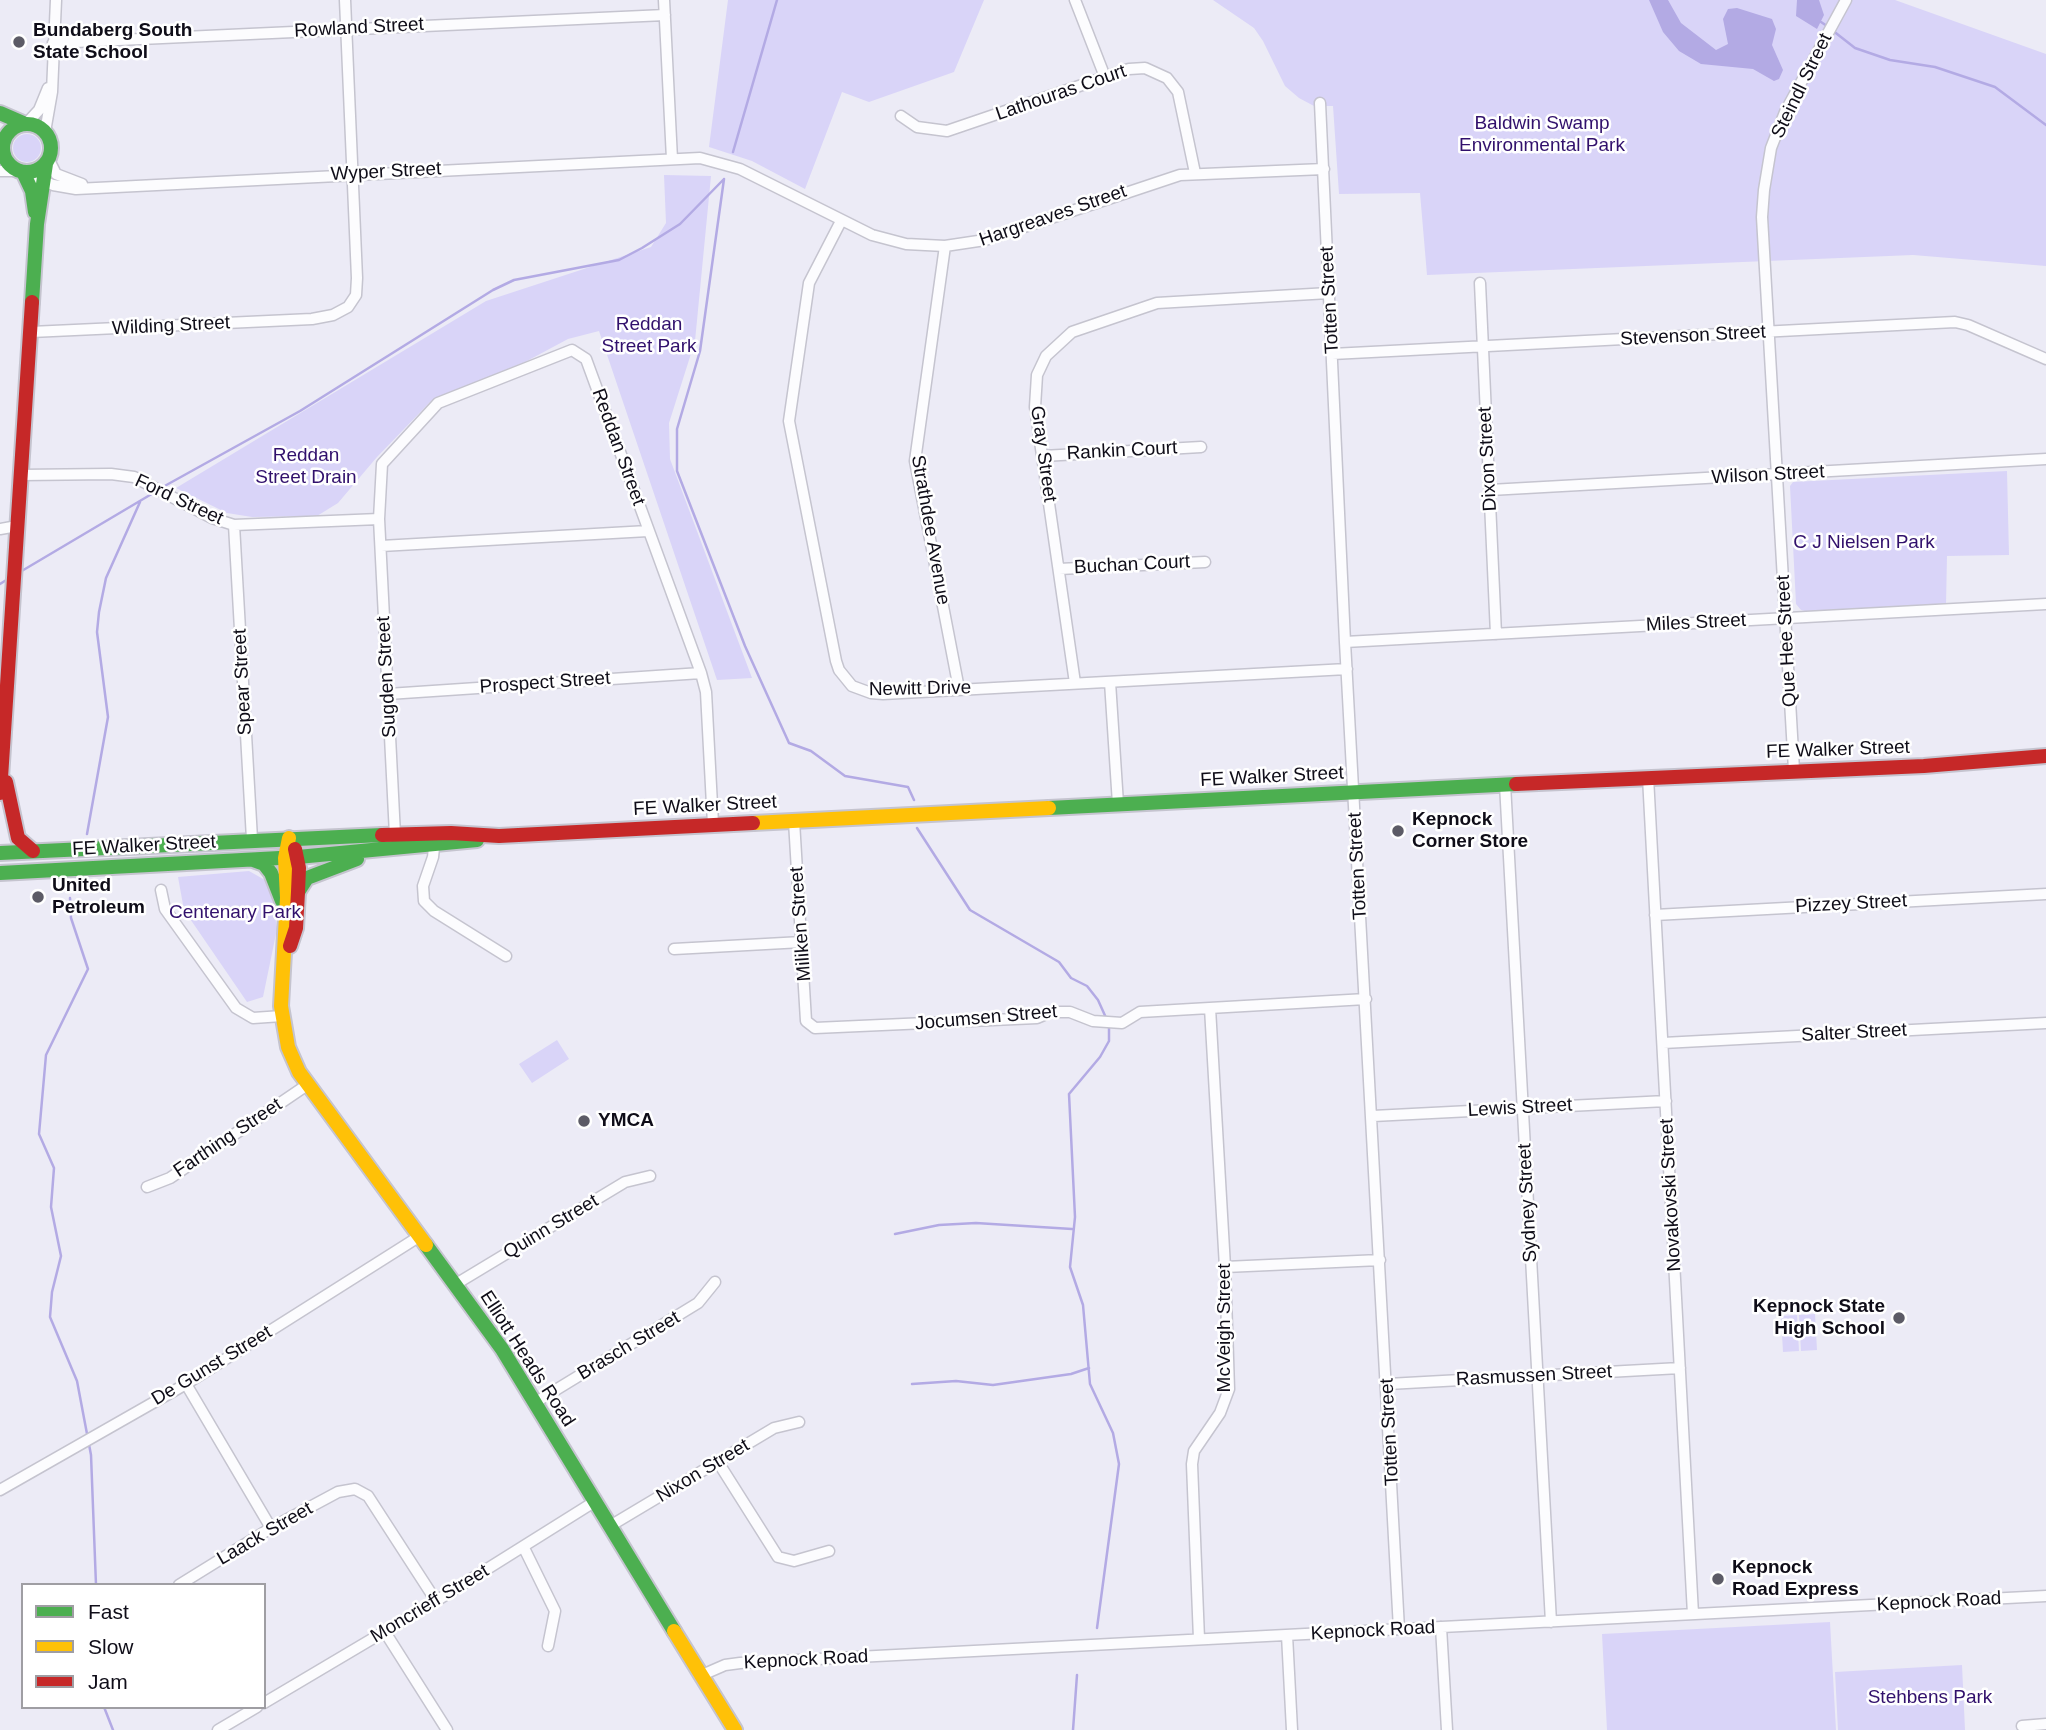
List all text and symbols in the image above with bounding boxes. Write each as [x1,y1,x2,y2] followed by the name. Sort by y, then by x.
[294,13,424,43] street label: Rowland Street
[33,20,192,64] place label: Bundaberg South State School
[1767,30,1837,142] street label: Steindl Street
[11,34,27,50] marker: Bundaberg South State School
[993,60,1129,126] street label: Lathouras Court
[1459,113,1625,157] park label: Baldwin Swamp Environmental Park
[330,158,442,186] street label: Wyper Street
[976,180,1130,252] street label: Hargreaves Street
[1316,246,1344,354] street label: Totten Street
[111,312,231,340] street label: Wilding Street
[601,314,697,358] park label: Reddan Street Park
[1620,321,1766,351] street label: Stevenson Street
[586,386,650,508] street label: Reddan Street
[1025,404,1061,504] street label: Gray Street
[1474,406,1502,512] street label: Dixon Street
[1066,437,1178,465] street label: Rankin Court
[255,445,357,489] park label: Reddan Street Drain
[906,453,954,607] street label: Strathdee Avenue
[1711,461,1825,489] street label: Wilson Street
[131,470,227,530] street label: Ford Street
[1793,532,1935,554] park label: C J Nielsen Park
[1073,551,1191,579] street label: Buchan Court
[1772,574,1802,708] street label: Que Hee Street
[1645,609,1747,637] street label: Miles Street
[372,616,402,738] street label: Sugden Street
[229,628,257,736] street label: Spear Street
[479,667,611,699] street label: Prospect Street
[869,677,971,701] street label: Newitt Drive
[1766,736,1910,764] street label: FE Walker Street
[1200,762,1344,792] street label: FE Walker Street
[633,791,777,821] street label: FE Walker Street
[1412,809,1528,853] place label: Kepnock Corner Store
[1344,812,1372,920] street label: Totten Street
[1390,823,1406,839] marker: Kepnock Corner Store
[72,831,216,861] street label: FE Walker Street
[786,866,816,982] street label: Miliken Street
[52,875,145,919] place label: United Petroleum
[30,889,46,905] marker: United Petroleum
[1795,890,1907,918] street label: Pizzey Street
[169,902,301,924] park label: Centenary Park
[914,1000,1058,1036] street label: Jocumsen Street
[1801,1019,1907,1047] street label: Salter Street
[170,1093,286,1183] street label: Farthing Street
[1467,1094,1573,1122] street label: Lewis Street
[598,1110,654,1132] place label: YMCA
[576,1113,592,1129] marker: YMCA
[1656,1118,1686,1272] street label: Novakovski Street
[1513,1143,1543,1263] street label: Sydney Street
[499,1190,603,1264] street label: Quinn Street
[1214,1264,1236,1392] street label: McVeigh Street
[475,1287,579,1431] street label: Elliott Heads Road
[1753,1296,1885,1340] place label: Kepnock State High School
[574,1307,684,1385] street label: Brasch Street
[1891,1310,1907,1326] marker: Kepnock State High School
[148,1321,276,1411] street label: De Gunst Street
[1455,1361,1613,1391] street label: Rasmussen Street
[1376,1378,1404,1486] street label: Totten Street
[652,1434,754,1508] street label: Nixon Street
[213,1497,317,1571] street label: Laack Street
[1732,1557,1859,1601] place label: Kepnock Road Express
[367,1560,493,1648] street label: Moncrieff Street
[1710,1571,1726,1587] marker: Kepnock Road Express
[21,1583,266,1709] legend
[1876,1587,2002,1617] street label: Kepnock Road
[88,1600,129,1623] text: Fast
[1310,1616,1436,1646] street label: Kepnock Road
[88,1635,134,1658] text: Slow
[743,1645,869,1675] street label: Kepnock Road
[88,1670,128,1693] text: Jam
[1868,1687,1992,1709] park label: Stehbens Park

